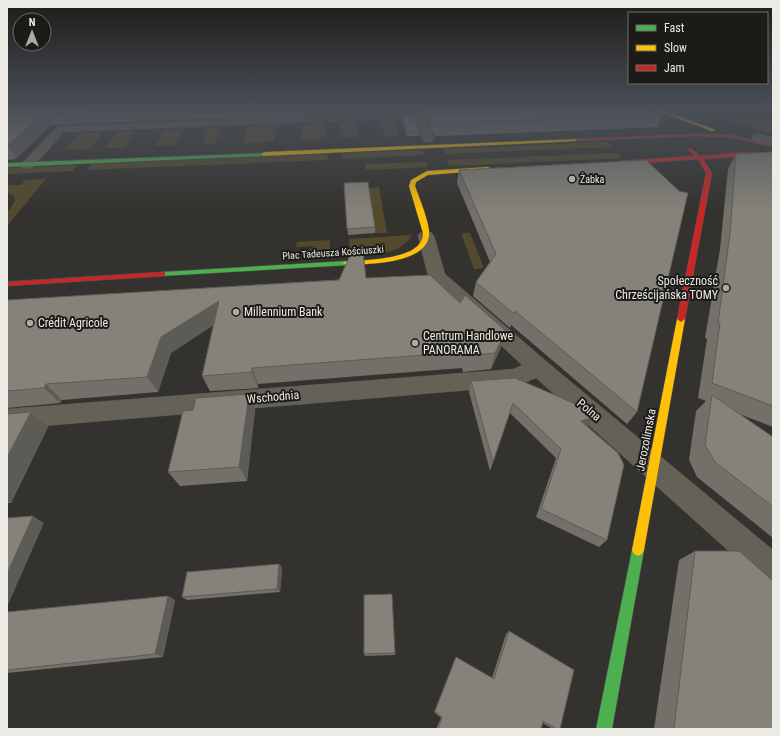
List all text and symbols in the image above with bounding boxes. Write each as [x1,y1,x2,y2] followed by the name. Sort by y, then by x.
[12,12,52,52] north arrow
[628,12,768,84] legend
[29,16,36,29] text: N
[664,21,685,35] text: Fast
[664,41,687,55] text: Slow
[664,61,685,75] text: Jam
[580,173,604,185] place label: Żabka
[567,174,577,184] marker: Żabka
[282,243,384,262] street label: Plac Tadeusza Kościuszki
[615,274,719,302] place label: Społeczność Chrześcijańska TOMY
[721,283,731,293] marker: Społeczność Chrześcijańska TOMY
[244,305,323,319] place label: Millennium Bank
[231,307,241,317] marker: Millennium Bank
[38,316,109,330] place label: Crédit Agricole
[25,318,35,328] marker: Crédit Agricole
[423,329,514,357] place label: Centrum Handlowe PANORAMA
[410,338,420,348] marker: Centrum Handlowe PANORAMA
[246,388,300,406] street label: Wschodnia
[574,396,604,424] street label: Polna
[633,407,659,472] street label: Jerozolimska

